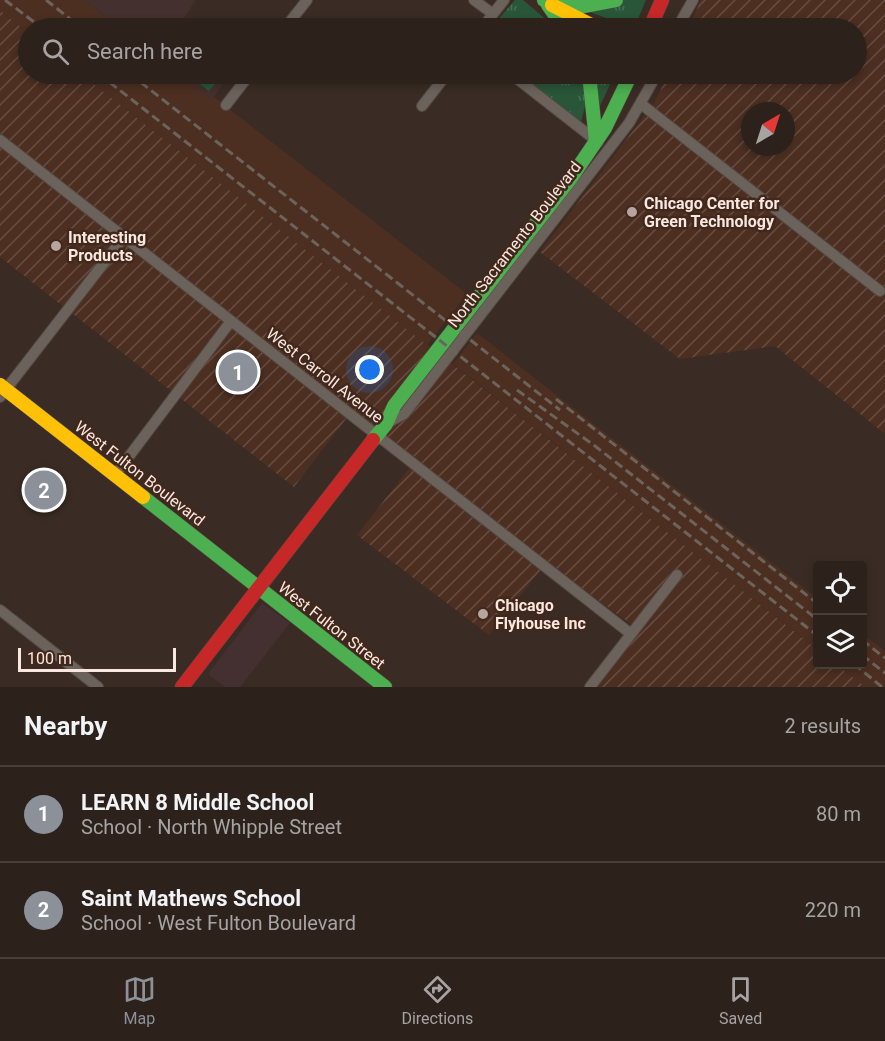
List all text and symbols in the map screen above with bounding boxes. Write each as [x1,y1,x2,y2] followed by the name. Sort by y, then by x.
[18,18,867,84] search box
[39,35,72,68] icon: search
[87,39,203,64] text: Search here
[741,102,795,156] north arrow
[444,158,585,331] street label: North Sacramento Boulevard
[644,194,779,231] place label: Chicago Center for Green Technology
[625,205,639,219] marker: Chicago Center for Green Technology
[68,228,146,265] place label: Interesting Products
[49,239,63,253] marker: Interesting Products
[263,324,387,427] street label: West Carroll Avenue
[218,350,258,394] pin: 1
[355,355,384,384] your location
[71,417,208,530] street label: West Fulton Boulevard
[24,468,63,512] pin: 2
[813,561,867,669] map controls
[813,561,867,615] button: locate
[274,578,389,673] street label: West Fulton Street
[495,596,586,633] place label: Chicago Flyhouse Inc
[476,607,490,621] marker: Chicago Flyhouse Inc
[813,615,867,669] button: layers
[18,645,176,672] scale bar
[27,649,72,668] text: 100 m
[24,711,107,741] text: Nearby
[785,714,861,738] text: 2 results
[81,790,314,815] text: LEARN 8 Middle School
[38,802,49,826] text: 1
[816,802,861,826] text: 80 m
[81,815,342,839] text: School · North Whipple Street
[81,886,301,911] text: Saint Mathews School
[38,898,49,922] text: 2
[805,898,861,922] text: 220 m
[81,911,356,935] text: School · West Fulton Boulevard
[123,973,156,1028] tab: Map
[401,973,473,1028] tab: Directions
[719,973,762,1028] tab: Saved

